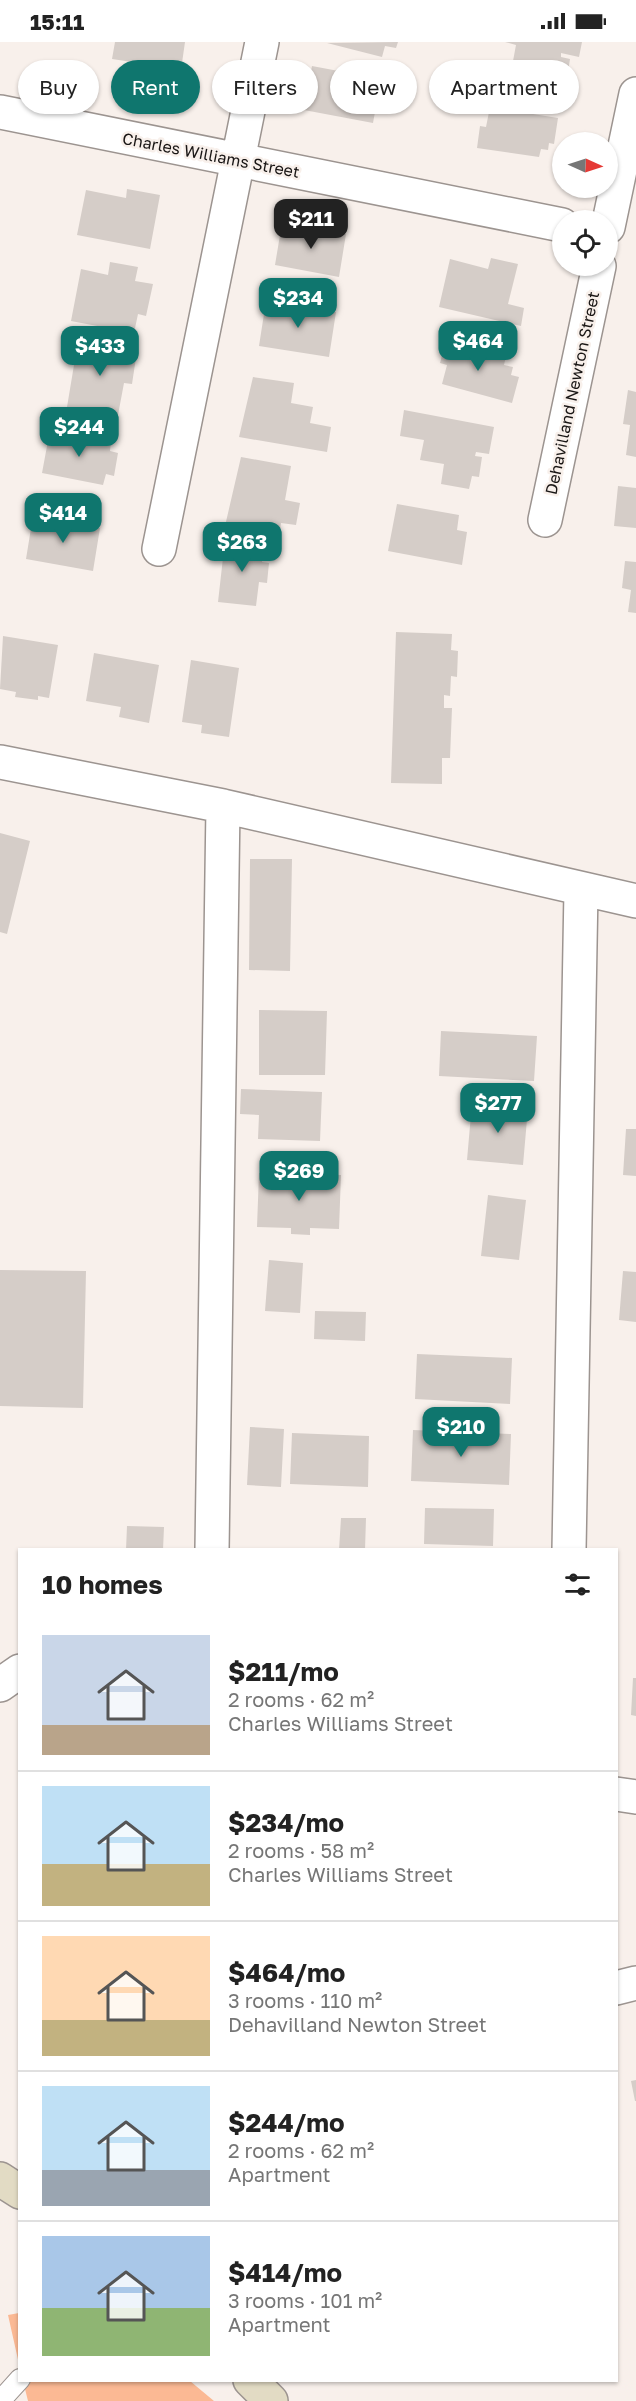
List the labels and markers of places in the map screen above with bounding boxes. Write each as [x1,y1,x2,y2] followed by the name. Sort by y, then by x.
[275,199,347,250] pin: $211
[262,278,334,329] pin: $234
[442,321,514,372] pin: $464
[64,326,136,377] pin: $433
[43,407,115,458] pin: $244
[27,493,99,544] pin: $414
[206,522,278,573] pin: $263
[462,1083,534,1134] pin: $277
[263,1151,335,1202] pin: $269
[425,1407,497,1458] pin: $210

